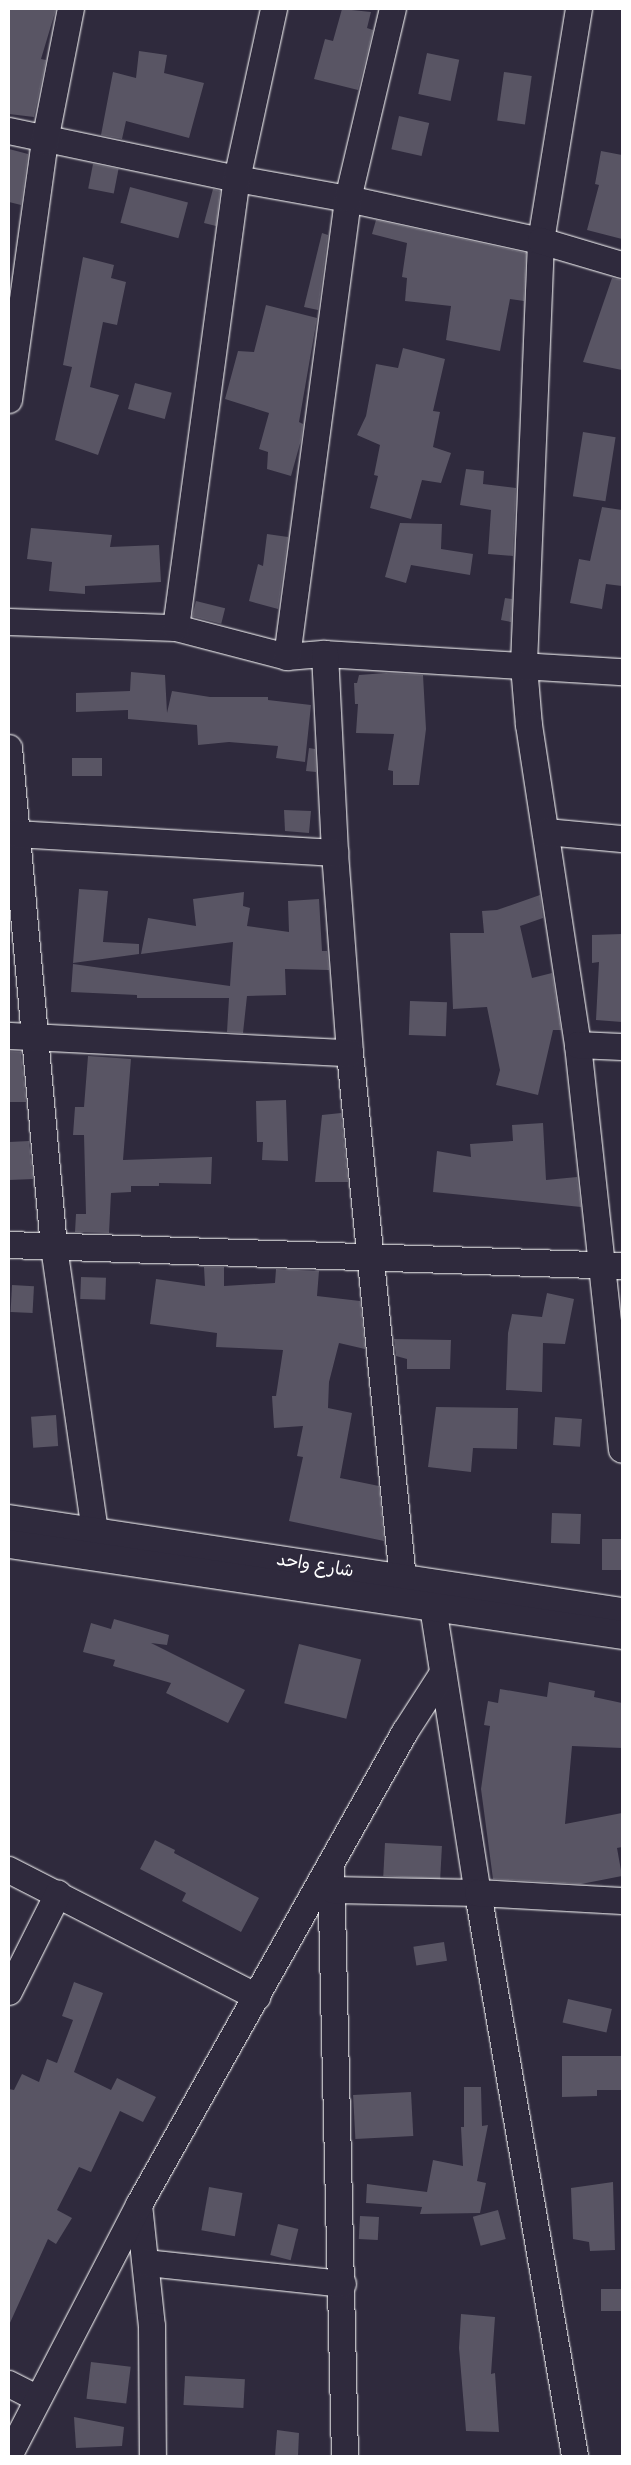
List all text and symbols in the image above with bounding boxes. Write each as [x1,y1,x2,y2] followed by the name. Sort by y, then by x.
[275,1549,355,1583] street label: شارع واحد

